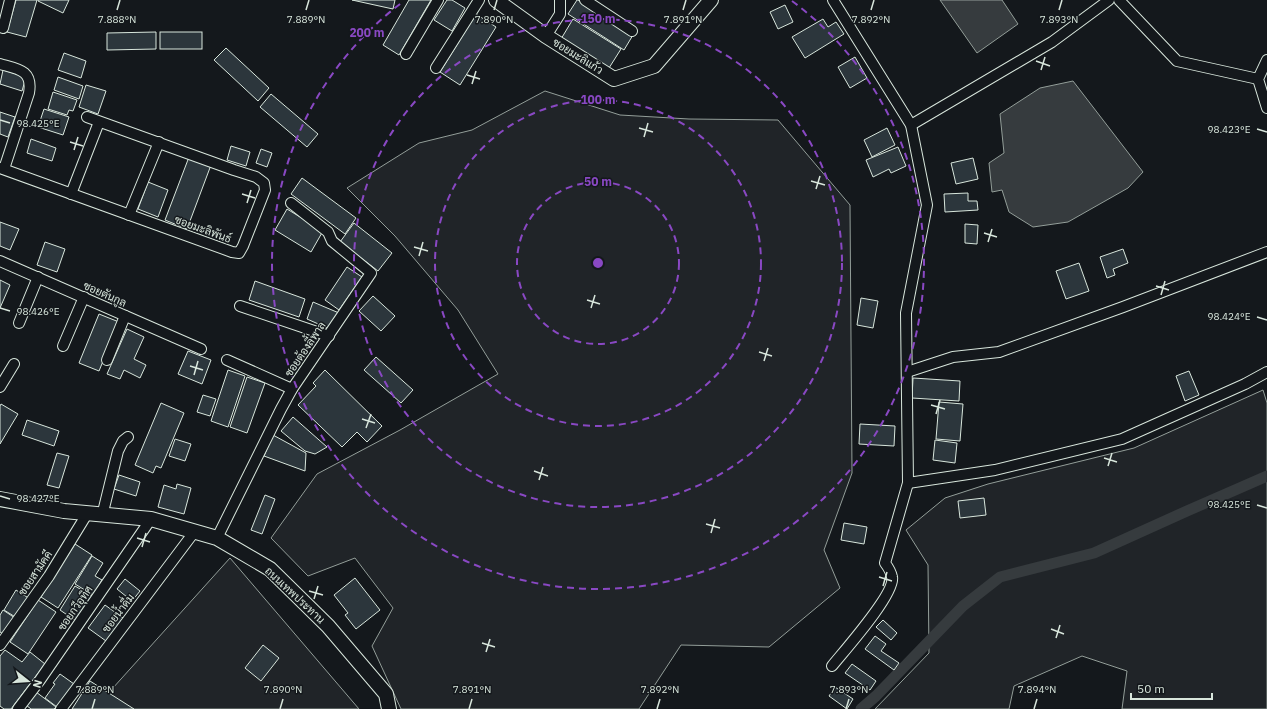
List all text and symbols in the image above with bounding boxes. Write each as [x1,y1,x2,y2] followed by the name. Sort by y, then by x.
[580,11,616,26] text: 150 m
[98,13,136,26] text: 7.888°N
[287,13,325,26] text: 7.889°N
[475,13,513,26] text: 7.890°N
[664,13,702,26] text: 7.891°N
[852,13,890,26] text: 7.892°N
[1040,13,1078,26] text: 7.893°N
[349,25,385,40] text: 200 m
[550,35,606,77] street label: ซอยมะลิแก้ว
[580,92,616,107] text: 100 m
[16,117,60,130] text: 98.425°E
[1207,123,1251,136] text: 98.423°E
[584,174,612,189] text: 50 m
[173,211,234,246] street label: ซอยมะลิพันธ์
[591,256,605,270] centre of rings
[81,278,129,311] street label: ซอยตันกูล
[16,305,60,318] text: 98.426°E
[1207,310,1251,323] text: 98.424°E
[278,316,329,379] street label: ซอยต้องลี้พาล
[16,492,60,505] text: 98.427°E
[1207,498,1251,511] text: 98.425°E
[14,547,55,598] street label: ซอยสามัคคี
[262,564,328,626] street label: ถนนเทพประทาน
[54,582,97,634] street label: ซอยกวีอุทิศ
[96,588,137,635] street label: ซอยน้ำดื่ม
[8,661,48,701] north arrow
[1131,675,1212,701] scale bar
[30,678,45,690] text: N
[1137,681,1165,696] text: 50 m
[76,683,114,696] text: 7.889°N
[264,683,302,696] text: 7.890°N
[453,683,491,696] text: 7.891°N
[641,683,679,696] text: 7.892°N
[830,683,868,696] text: 7.893°N
[1018,683,1056,696] text: 7.894°N

